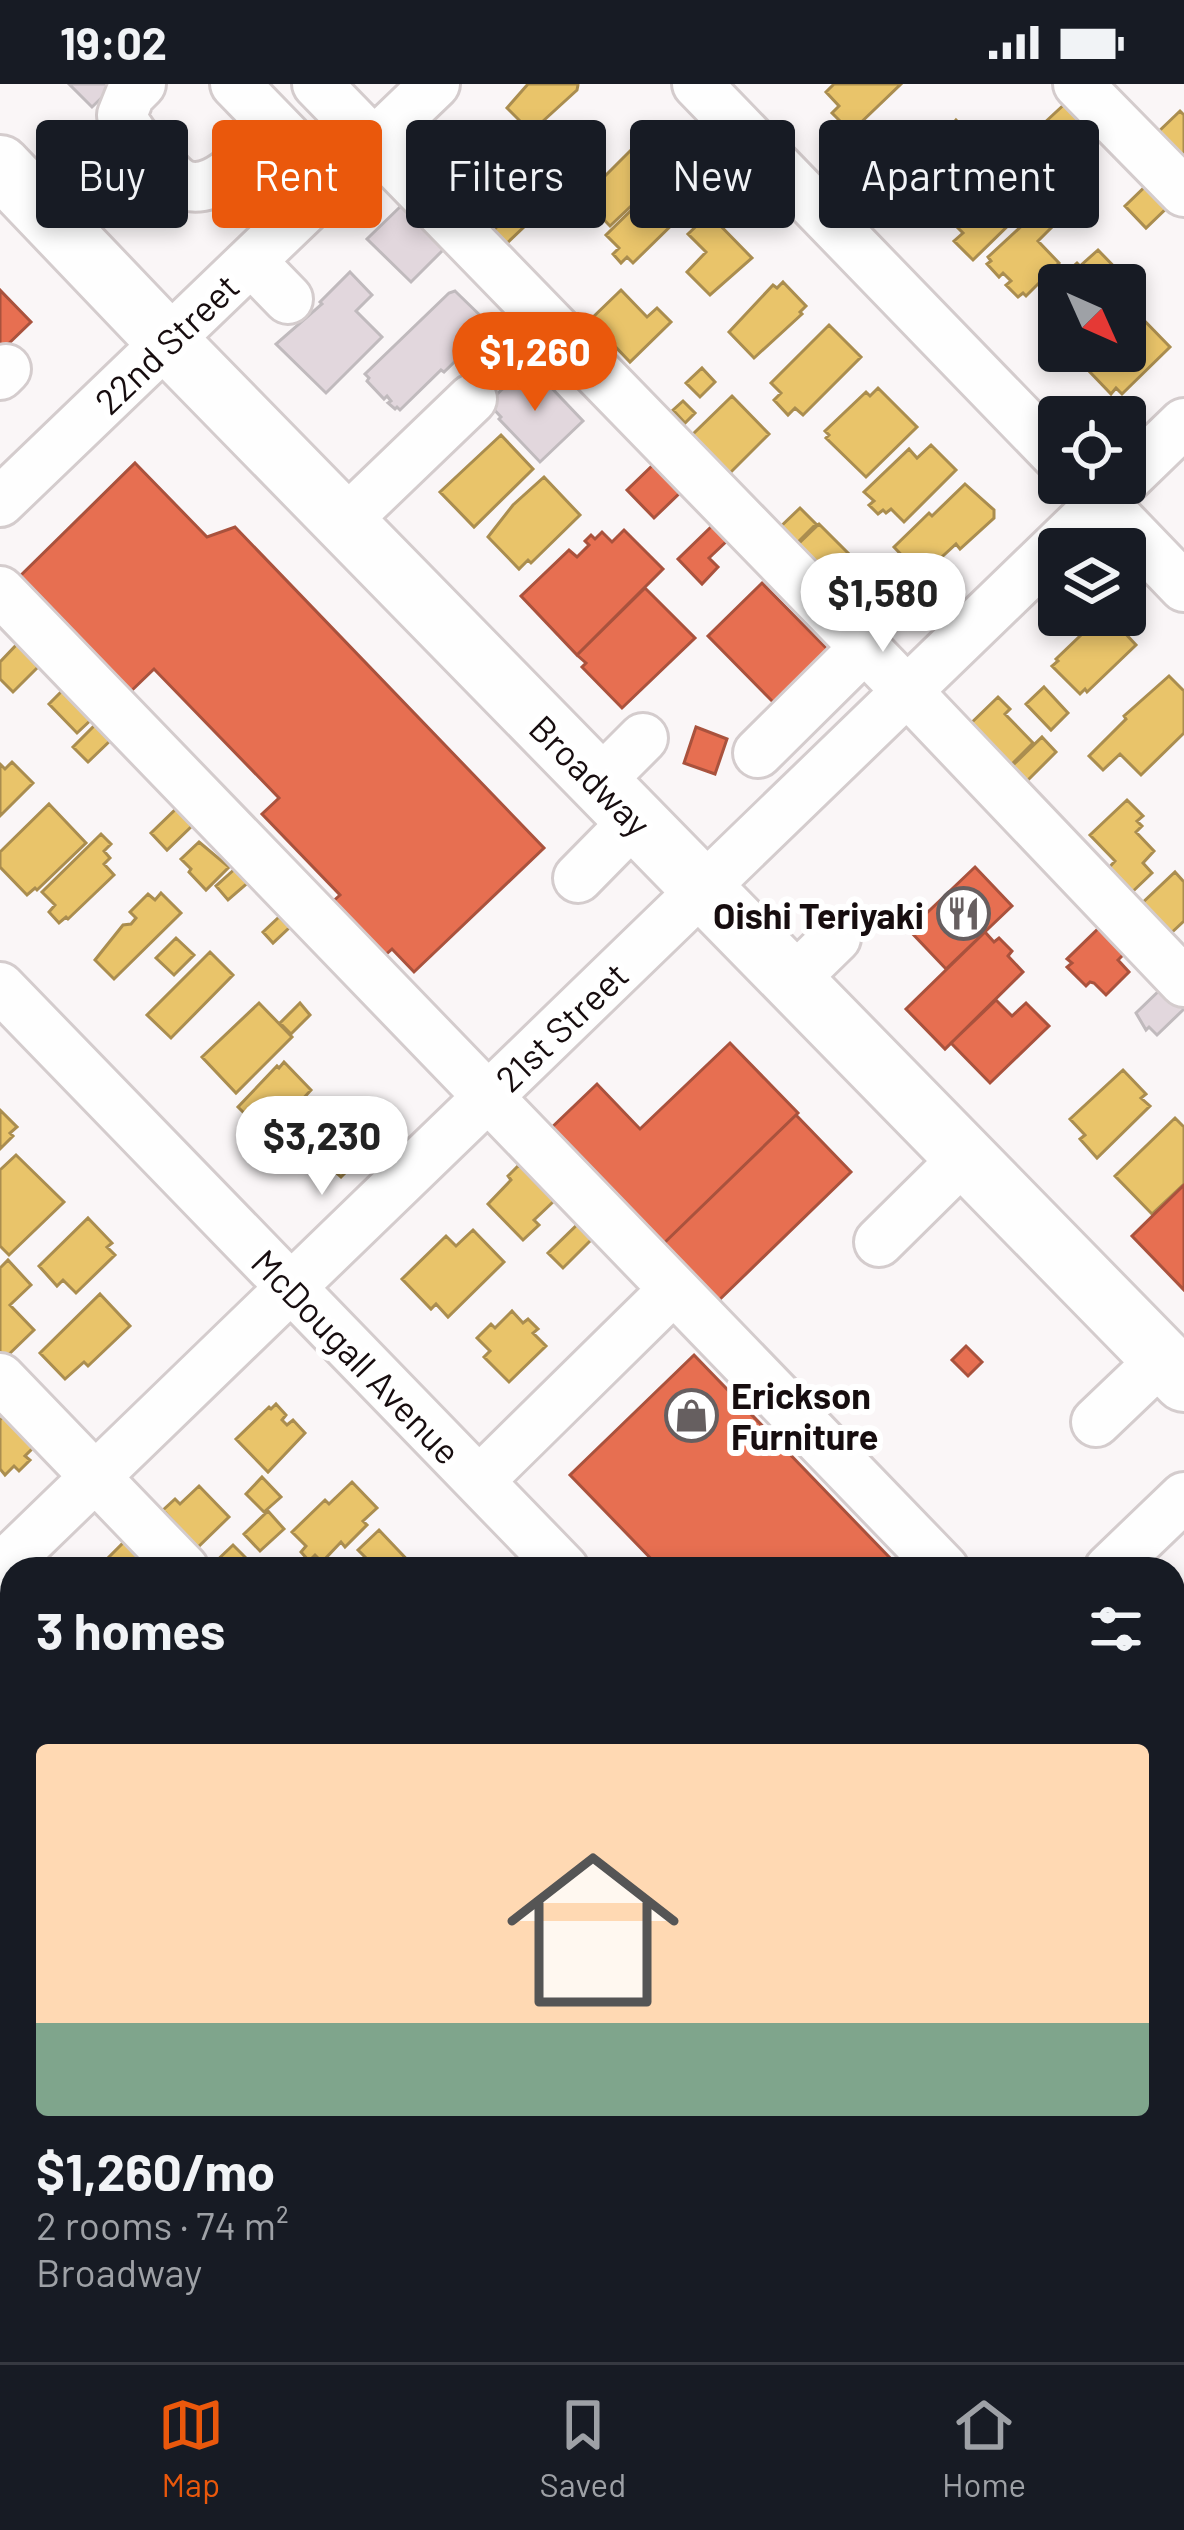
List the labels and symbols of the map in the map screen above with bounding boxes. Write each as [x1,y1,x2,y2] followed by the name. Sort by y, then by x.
[85,264,247,422] street label: 22nd Street
[1038,264,1146,372] north arrow
[437,312,633,414] pin: $1,260
[785,553,981,655] pin: $1,580
[522,706,660,844] street label: Broadway
[935,886,991,942] restaurant icon: Oishi Teriyaki
[713,893,924,936] place label: Oishi Teriyaki
[486,952,636,1100] street label: 21st Street
[224,1096,420,1198] pin: $3,230
[244,1240,470,1472] street label: McDougall Avenue
[731,1373,878,1457] place label: Erickson Furniture
[664,1387,720,1443] shop icon: Erickson Furniture

